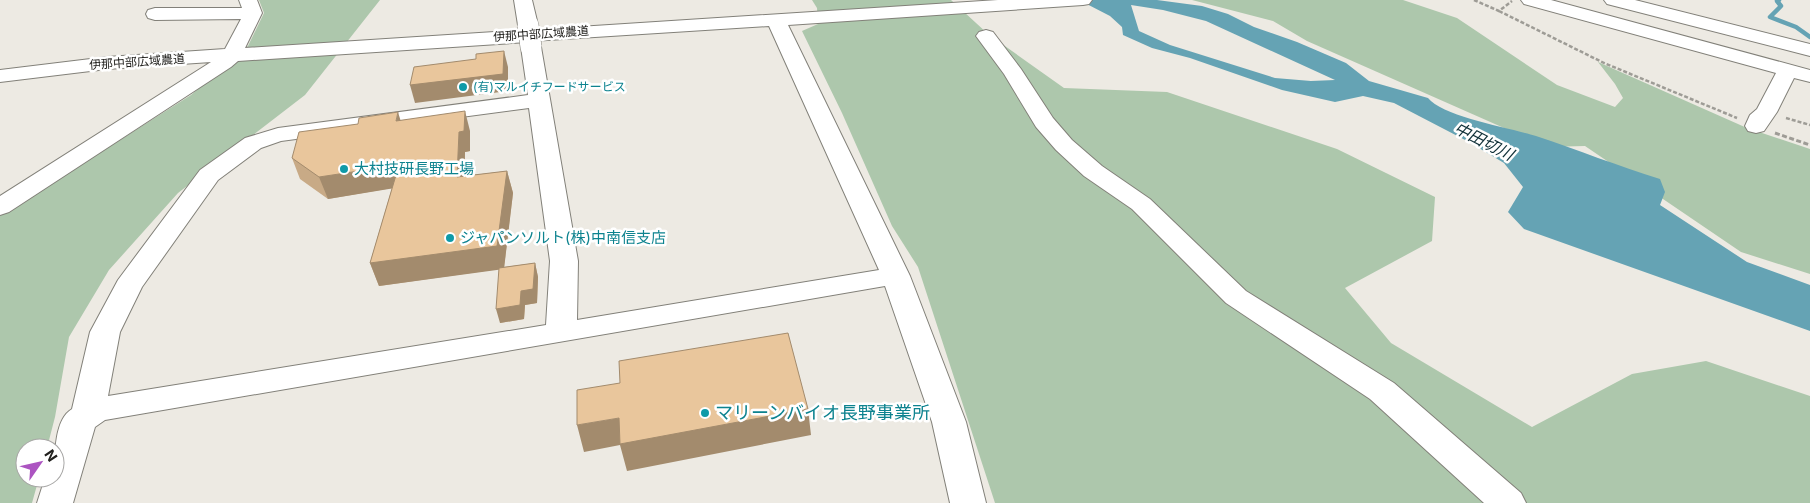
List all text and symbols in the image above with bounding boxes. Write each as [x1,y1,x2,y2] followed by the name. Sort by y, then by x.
[493,23,589,44] street label: 伊那中部広域農道
[89,51,185,72] street label: 伊那中部広域農道
[473,79,626,94] place label: (有)マルイチフードサービス
[457,81,469,93] marker: (有)マルイチフードサービス
[1451,118,1519,165] water label: 中田切川
[354,159,474,178] place label: 大村技研長野工場
[338,163,350,175] marker: 大村技研長野工場
[460,228,666,247] place label: ジャパンソルト(株)中南信支店
[444,232,456,244] marker: ジャパンソルト(株)中南信支店
[715,402,930,423] place label: マリーンバイオ長野事業所
[699,407,711,419] marker: マリーンバイオ長野事業所
[15,438,65,488] north arrow
[41,446,61,465] text: N

